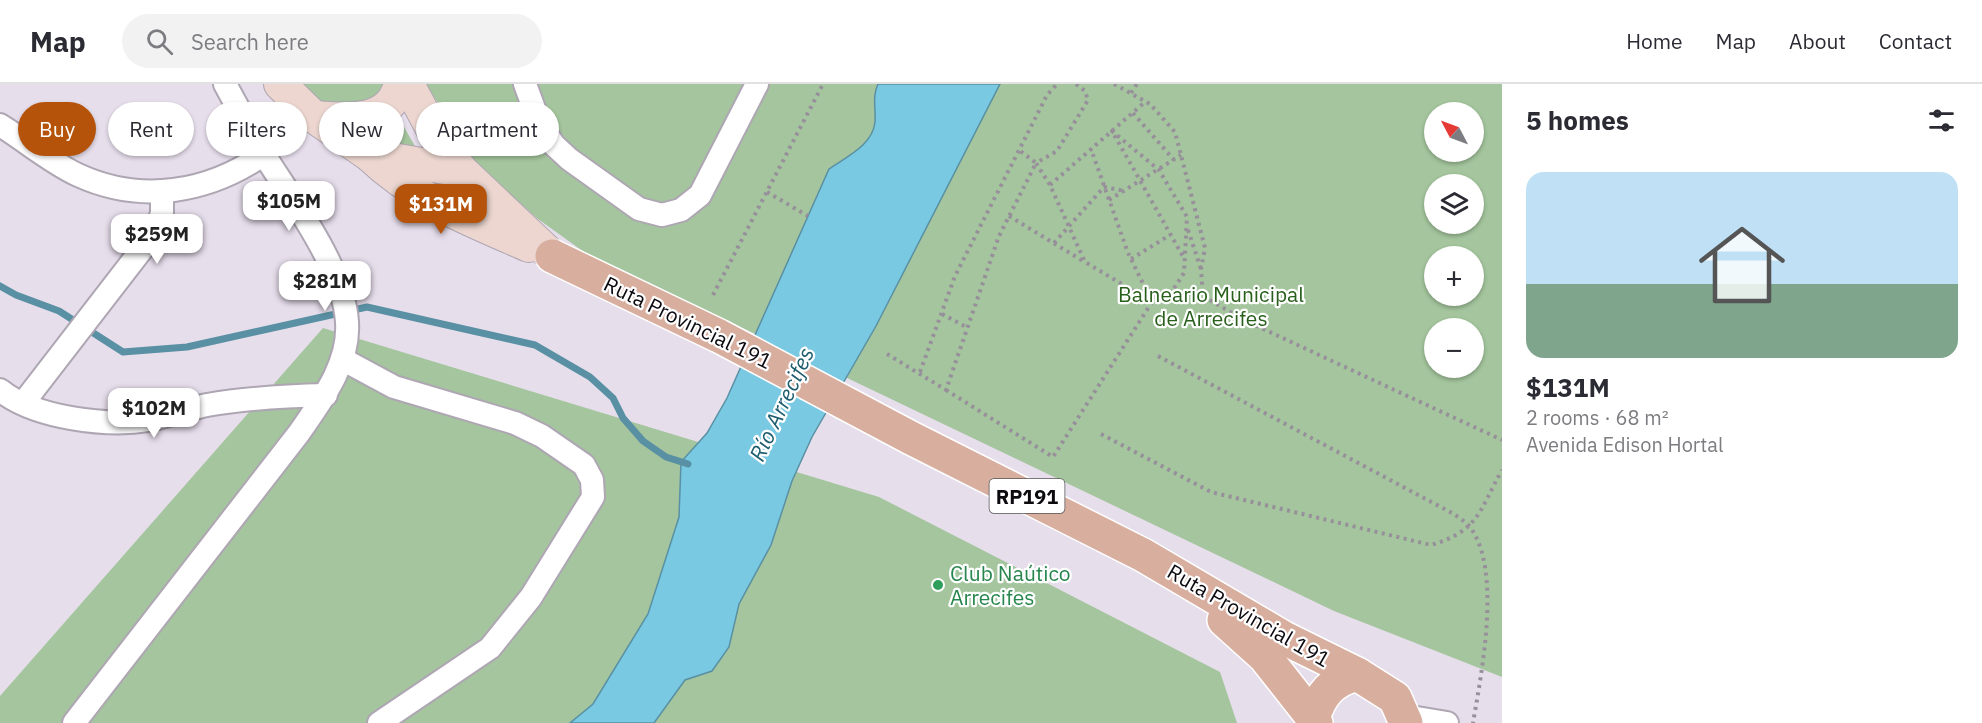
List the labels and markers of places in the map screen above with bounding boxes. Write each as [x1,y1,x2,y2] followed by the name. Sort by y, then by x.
[247,181,331,232] pin: $105M
[399,184,483,235] pin: $131M
[115,214,199,265] pin: $259M
[283,261,367,312] pin: $281M
[112,388,196,439] pin: $102M
[950,559,1071,611] place label: Club Naútico Arrecifes
[931,578,945,592] marker: Club Naútico Arrecifes

